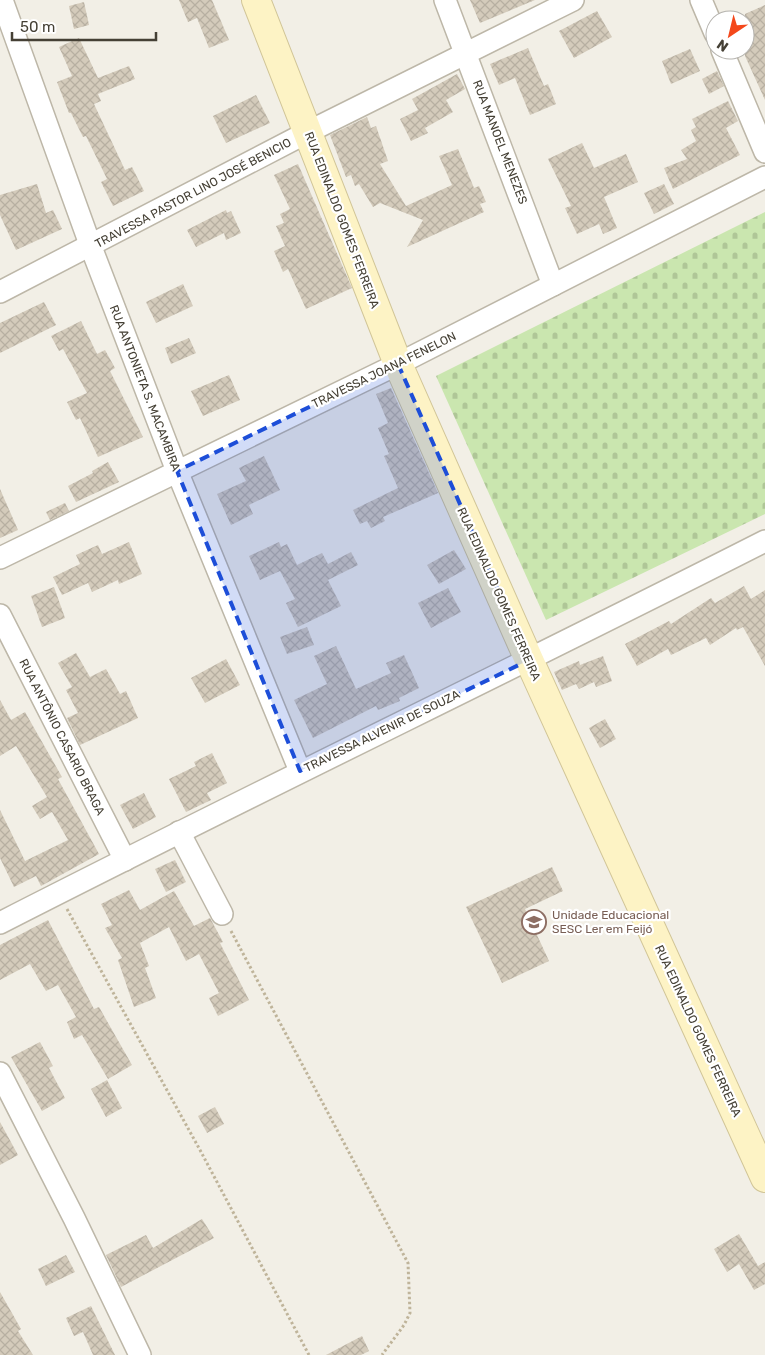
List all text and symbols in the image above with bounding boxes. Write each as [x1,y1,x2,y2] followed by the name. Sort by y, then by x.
[12,10,156,42] scale bar
[705,10,755,60] north arrow
[20,18,55,36] text: 50 m
[714,35,732,55] text: N
[470,78,530,206] street label: RUA MANOEL MENEZES
[302,130,382,310] street label: RUA EDINALDO GOMES FERREIRA
[92,135,294,251] street label: TRAVESSA PASTOR LINO JOSÉ BENICIO
[107,303,183,473] street label: RUA ANTONIETA S. MACAMBIRA
[310,329,458,411] street label: TRAVESSA JOANA FENELON
[454,505,544,683] street label: RUA EDINALDO GOMES FERREIRA
[16,656,108,818] street label: RUA ANTÔNIO CASARIO BRAGA
[302,687,462,775] street label: TRAVESSA ALVENIR DE SOUZA
[552,908,669,936] place label: Unidade Educacional SESC Ler em Feijó
[521,909,547,935] school or university icon: Unidade Educacional SESC Ler em Feijó
[652,943,744,1119] street label: RUA EDINALDO GOMES FERREIRA

